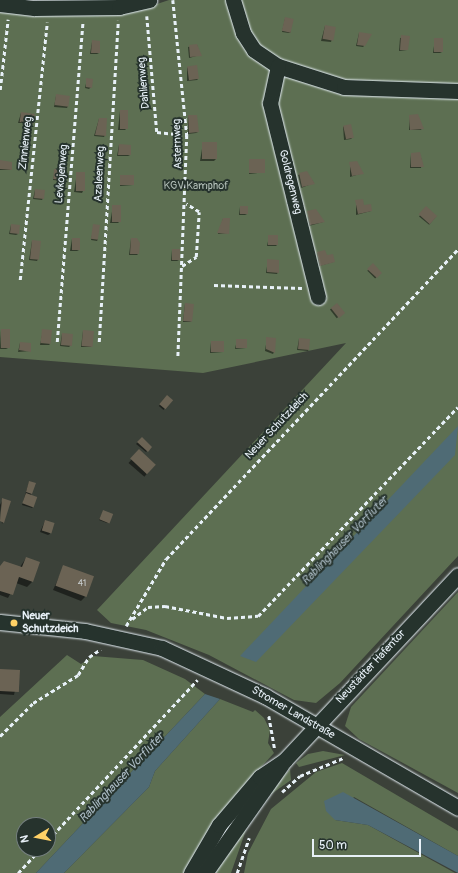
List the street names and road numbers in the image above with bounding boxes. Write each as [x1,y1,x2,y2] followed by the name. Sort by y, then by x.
[135,57,153,109] street label: Dahlienweg
[17,116,35,170] street label: Zinnienweg
[171,119,185,169] street label: Asternweg
[53,144,71,204] street label: Levkojenweg
[92,146,108,202] street label: Azaleenweg
[276,149,304,215] street label: Goldregenweg
[243,390,311,462] street label: Neuer Schutzdeich
[333,627,409,707] street label: Neustädter Hafentor
[249,684,337,742] street label: Stromer Landstraße

